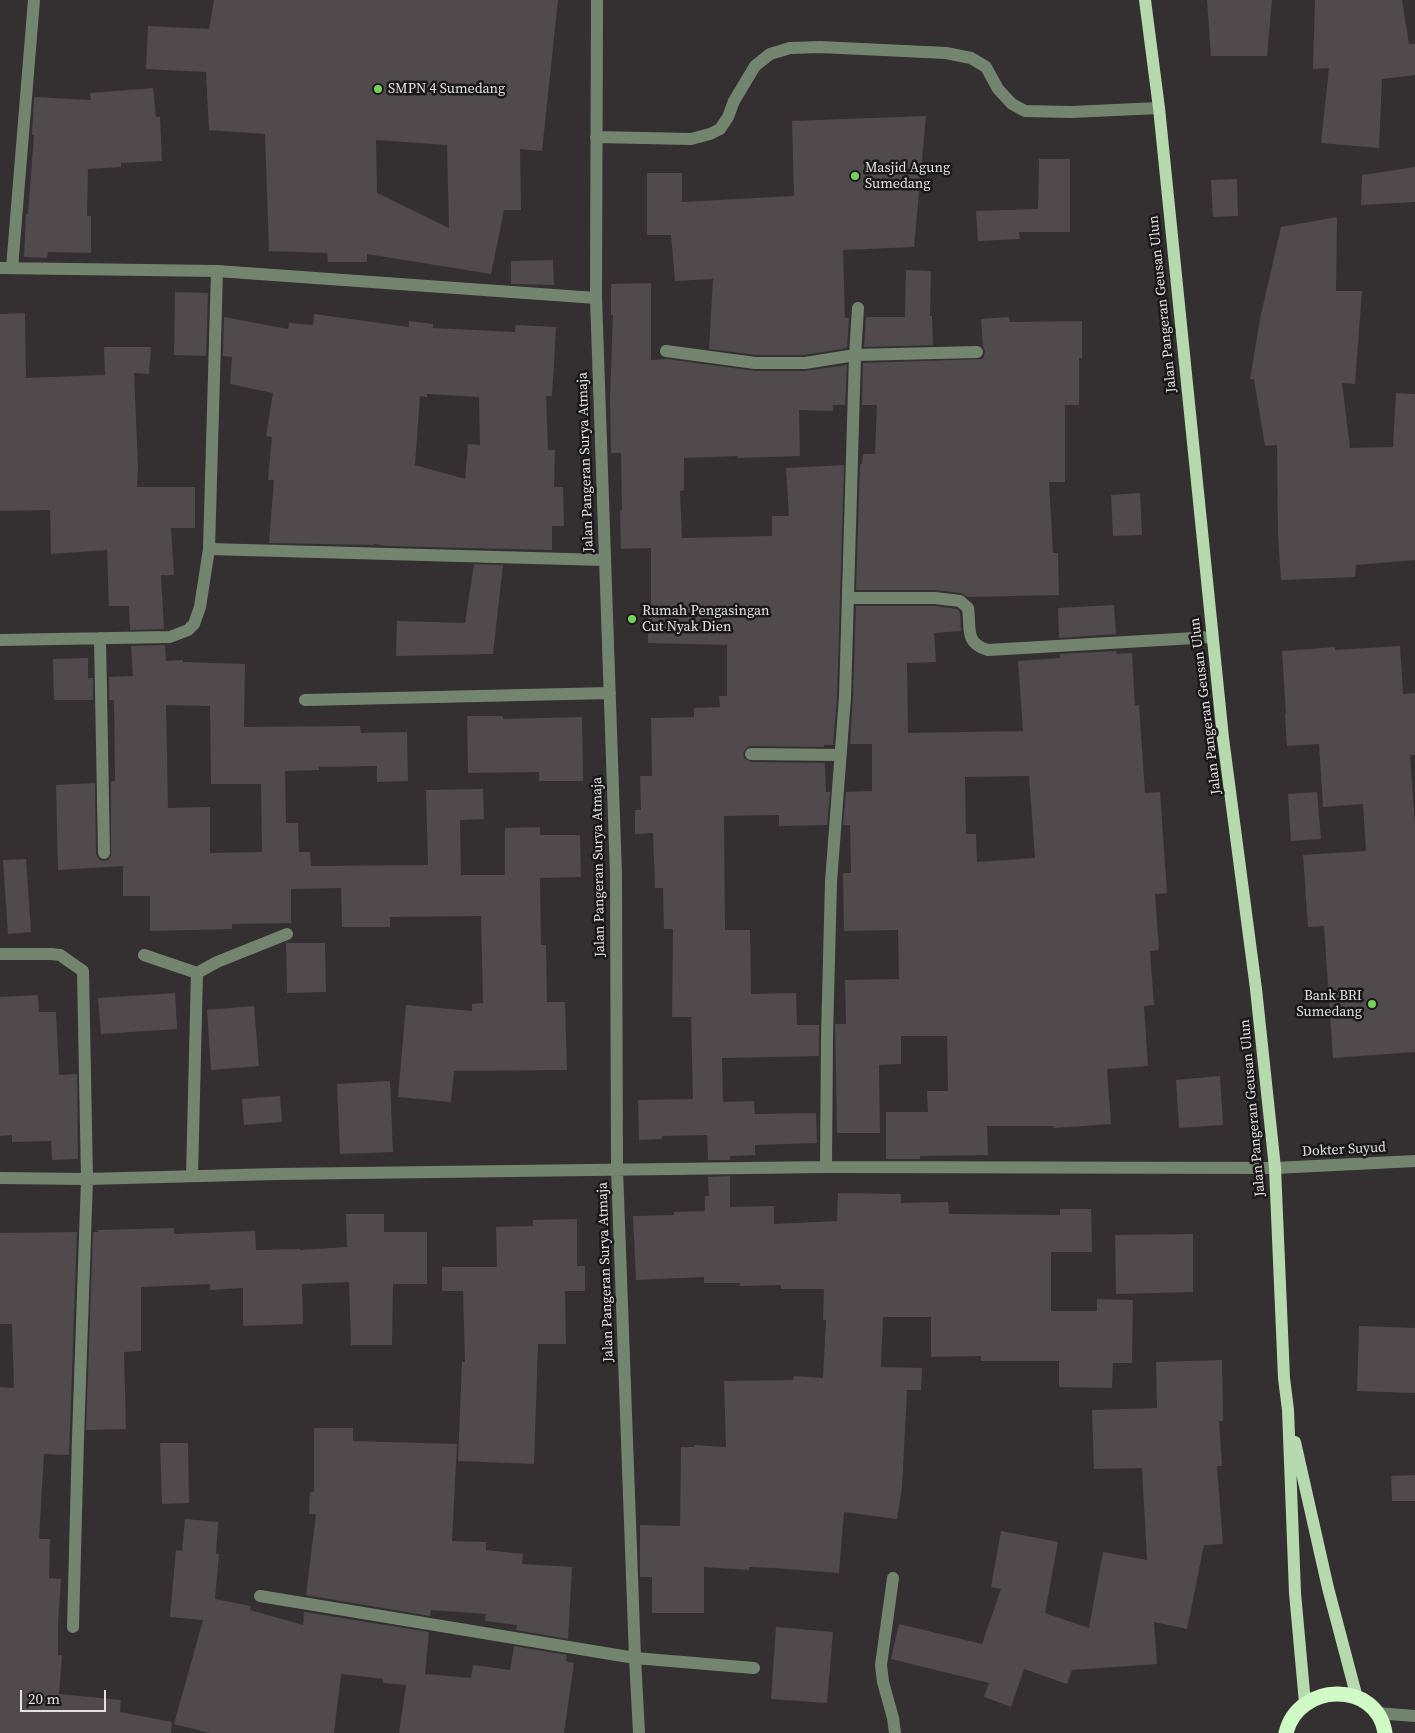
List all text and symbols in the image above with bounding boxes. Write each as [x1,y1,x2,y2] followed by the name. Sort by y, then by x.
[388,81,505,97] place label: SMPN 4 Sumedang
[372,83,384,95] marker: SMPN 4 Sumedang
[865,160,950,192] place label: Masjid Agung Sumedang
[849,170,861,182] marker: Masjid Agung Sumedang
[1145,215,1181,393] street label: Jalan Pangeran Geusan Ulun
[574,372,598,552] street label: Jalan Pangeran Surya Atmaja
[642,603,769,636] place label: Rumah Pengasingan Cut Nyak Dien
[626,613,638,625] marker: Rumah Pengasingan Cut Nyak Dien
[1187,617,1225,795] street label: Jalan Pangeran Geusan Ulun
[589,777,609,957] street label: Jalan Pangeran Surya Atmaja
[1296,988,1362,1020] place label: Bank BRI Sumedang
[1366,998,1378,1010] marker: Bank BRI Sumedang
[1237,1019,1269,1197] street label: Jalan Pangeran Geusan Ulun
[1302,1139,1386,1161] street label: Dokter Suyud
[594,1182,618,1362] street label: Jalan Pangeran Surya Atmaja
[22,1680,109,1712] scale bar
[28,1688,60,1709] text: 20 m

